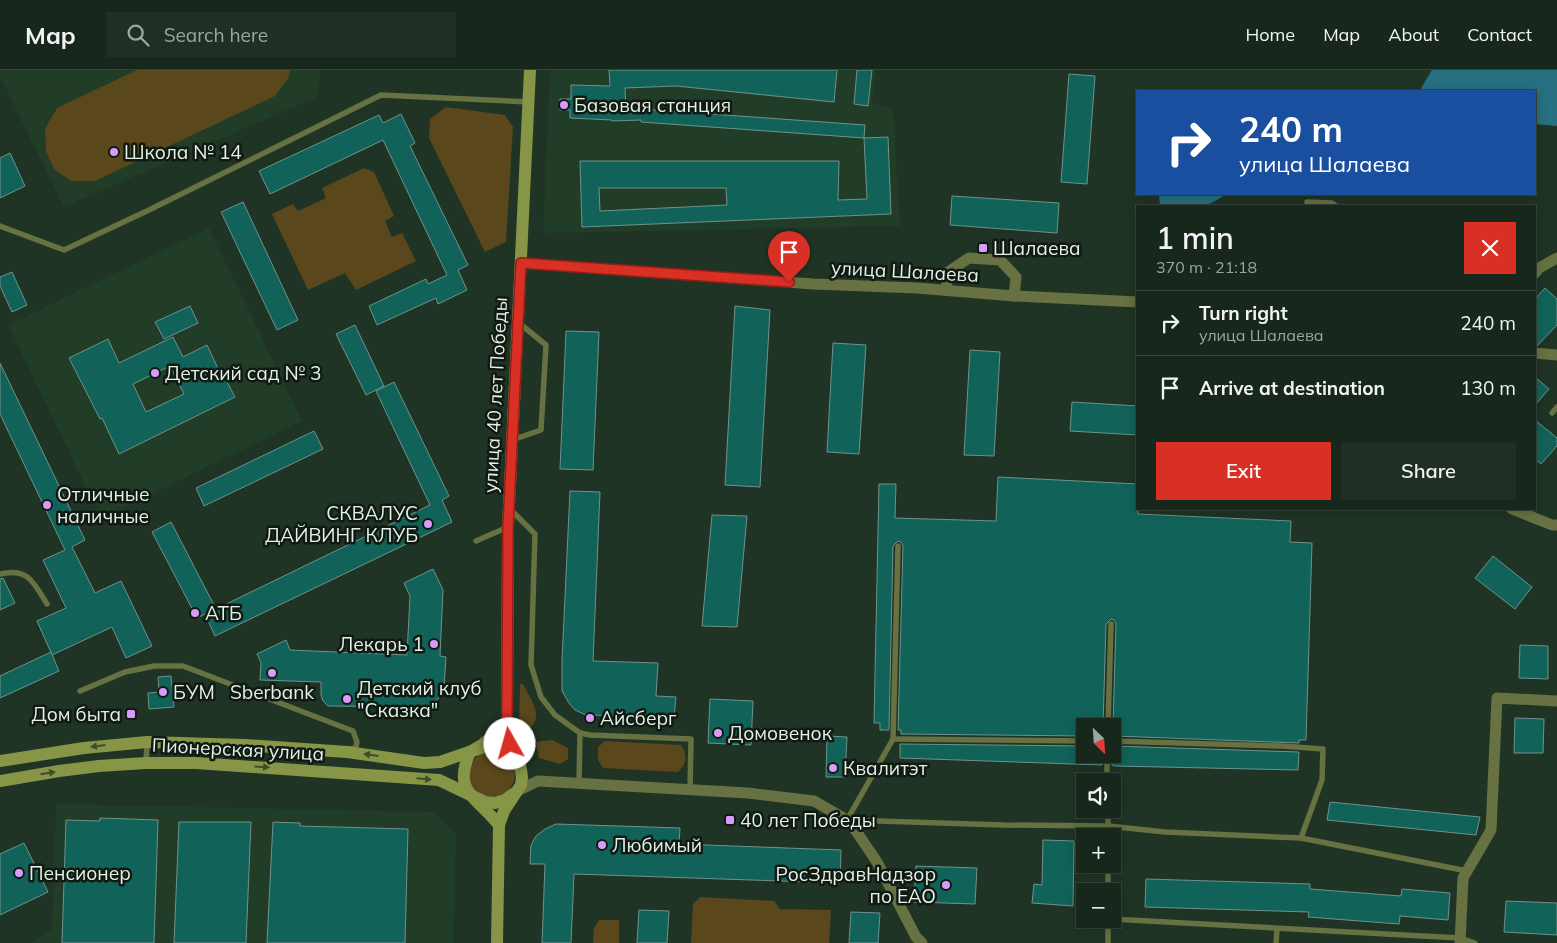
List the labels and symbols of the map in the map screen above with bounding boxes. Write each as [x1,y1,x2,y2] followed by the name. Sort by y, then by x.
[574,93,731,117] place label: Базовая станция
[558,99,570,111] marker: Базовая станция
[124,140,242,164] place label: Школа № 14
[108,146,120,158] marker: Школа № 14
[768,231,810,282] pin
[993,236,1081,260] place label: Шалаева
[977,242,989,254] marker: Шалаева
[831,255,979,287] street label: улица Шалаева
[478,296,512,494] street label: улица 40 лет Победы
[165,361,321,385] place label: Детский сад № 3
[149,367,161,379] marker: Детский сад № 3
[57,482,149,528] place label: Отличные наличные
[41,499,53,511] marker: Отличные наличные
[265,501,418,547] place label: СКВАЛУС ДАЙВИНГ КЛУБ
[422,518,434,530] marker: СКВАЛУС ДАЙВИНГ КЛУБ
[205,601,242,625] place label: АТБ
[189,607,201,619] marker: АТБ
[339,632,424,656] place label: Лекарь 1
[428,638,440,650] marker: Лекарь 1
[266,667,278,679] marker: Sberbank
[357,676,481,722] place label: Детский клуб "Сказка"
[173,680,215,704] place label: БУМ
[230,680,314,704] place label: Sberbank
[157,686,169,698] marker: БУМ
[341,693,353,705] marker: Детский клуб "Сказка"
[32,702,121,726] place label: Дом быта
[600,706,677,730] place label: Айсберг
[125,708,137,720] marker: Дом быта
[584,712,596,724] marker: Айсберг
[483,717,535,769] position arrow
[1076,718,1121,762] north arrow
[728,721,833,745] place label: Домовенок
[712,727,724,739] marker: Домовенок
[151,733,325,765] street label: Пионерская улица
[90,742,106,750] one-way arrow
[363,751,379,759] one-way arrow
[843,756,928,780] place label: Квалитэт
[827,762,839,774] marker: Квалитэт
[255,764,271,772] one-way arrow
[40,768,56,776] one-way arrow
[417,775,433,783] one-way arrow
[740,808,876,832] place label: 40 лет Победы
[724,814,736,826] marker: 40 лет Победы
[612,833,702,857] place label: Любимый
[596,839,608,851] marker: Любимый
[29,861,131,885] place label: Пенсионер
[776,862,936,908] place label: РосЗдравНадзор по ЕАО
[13,867,25,879] marker: Пенсионер
[940,879,952,891] marker: РосЗдравНадзор по ЕАО

